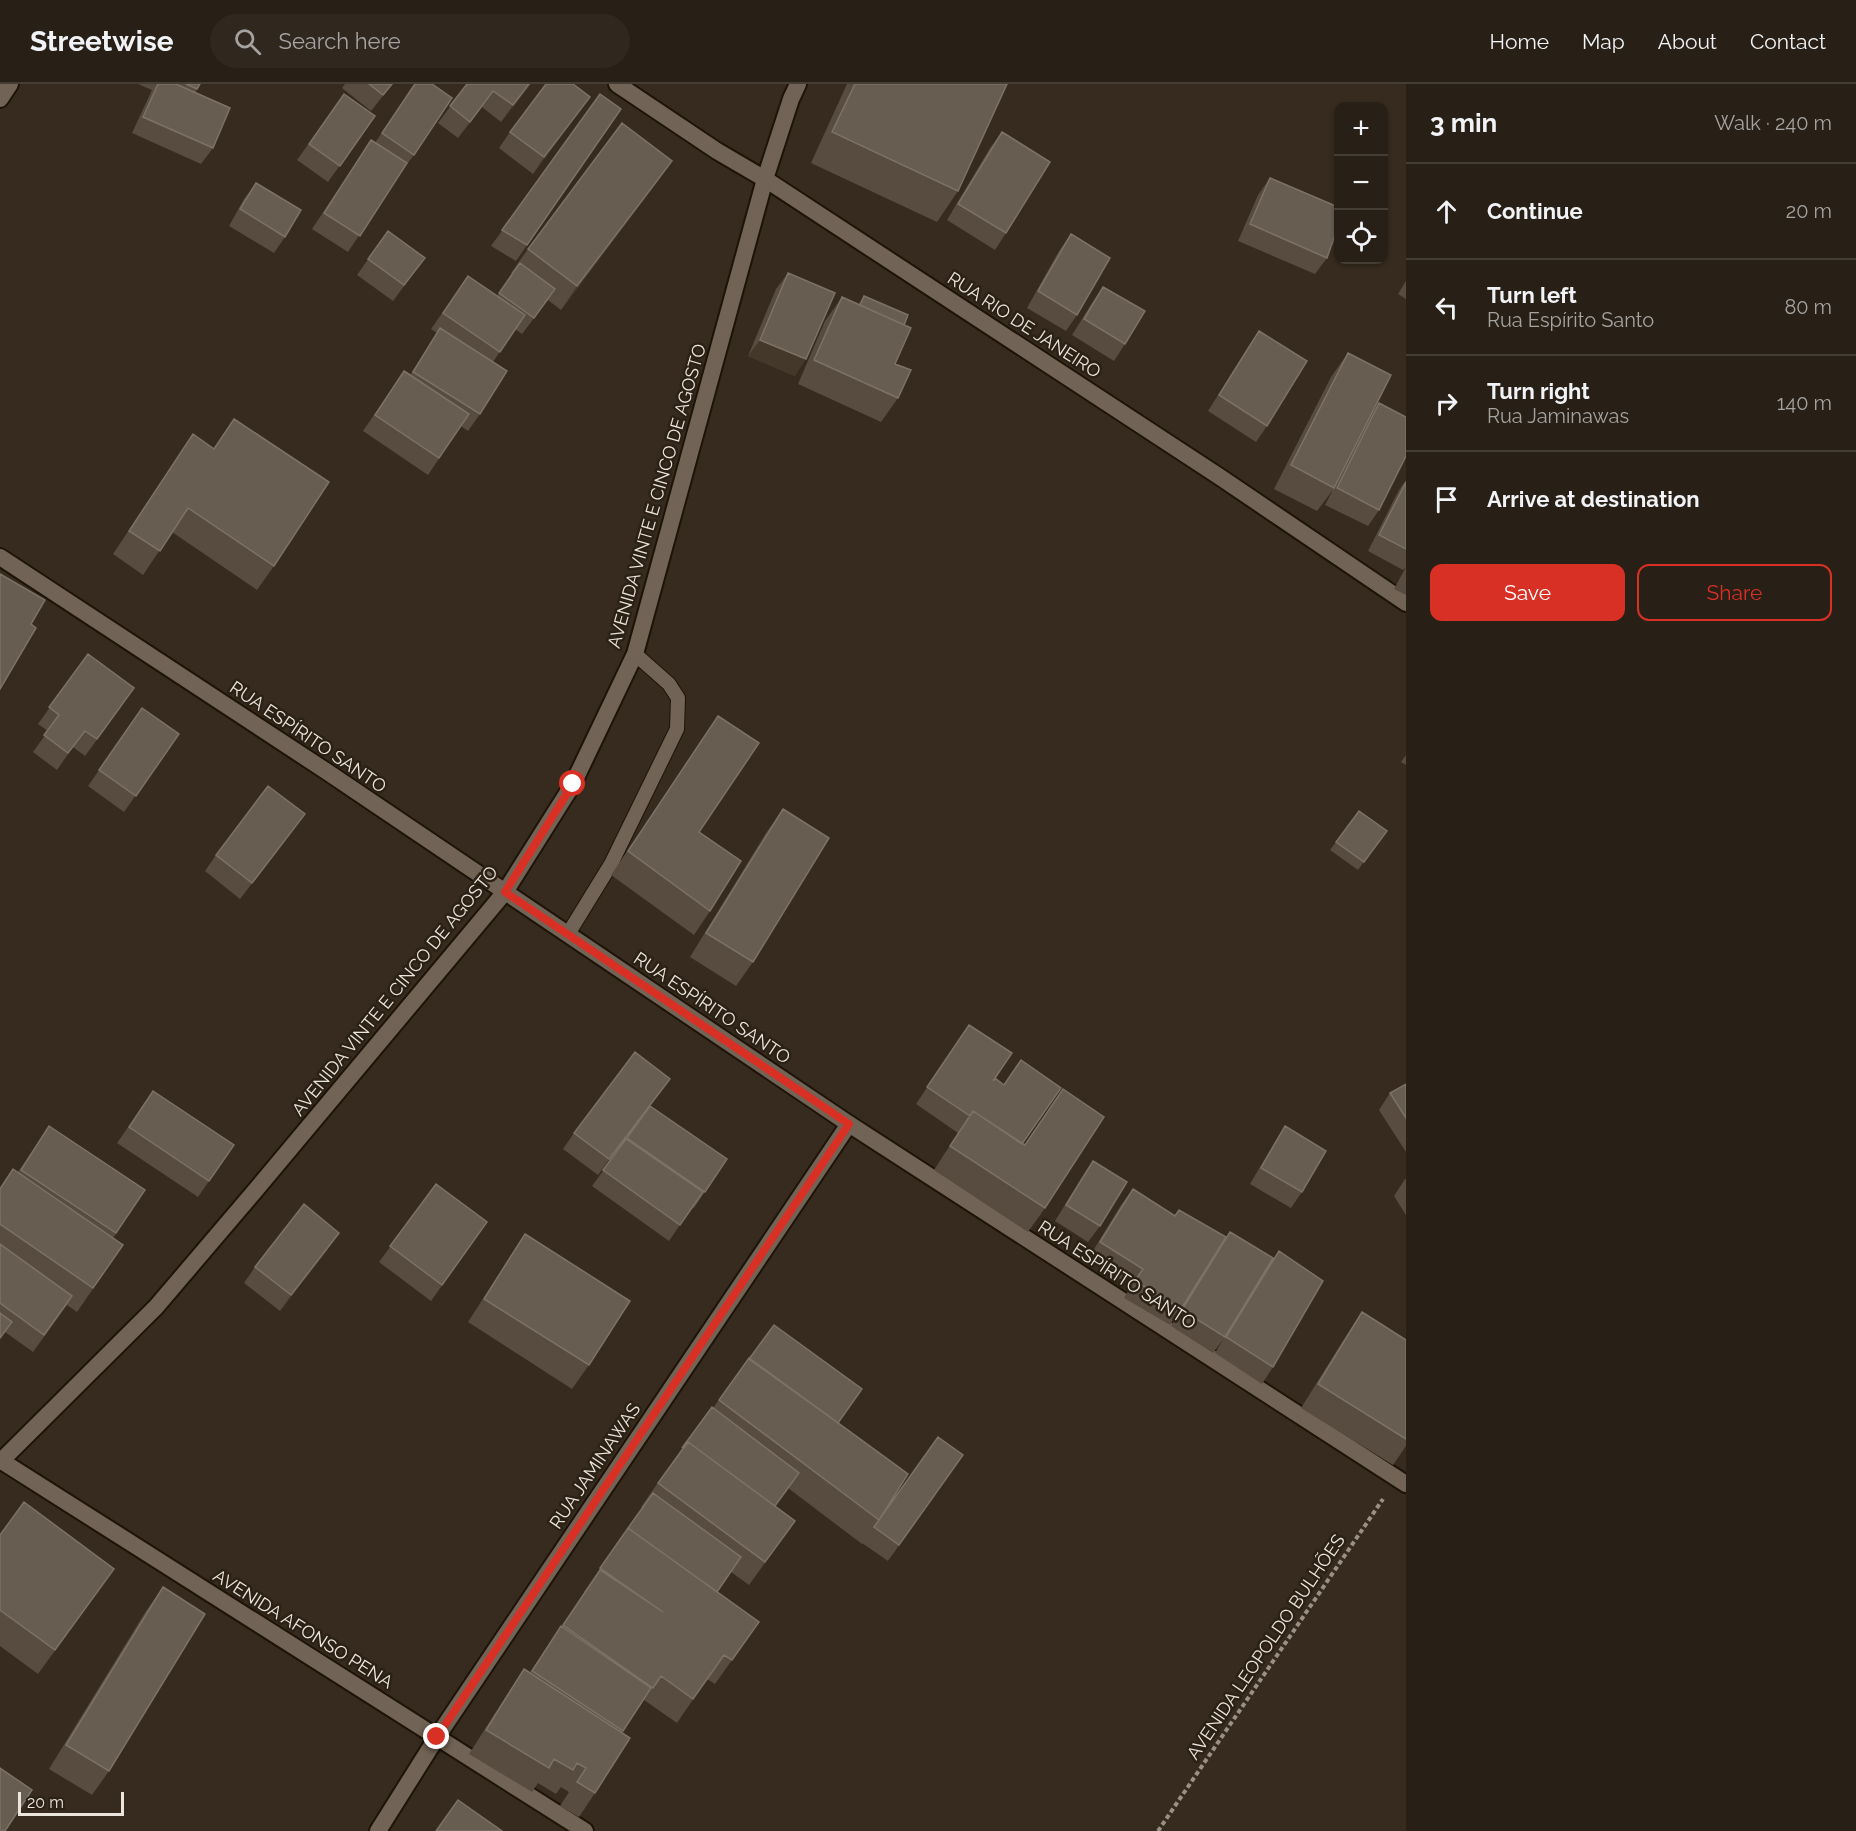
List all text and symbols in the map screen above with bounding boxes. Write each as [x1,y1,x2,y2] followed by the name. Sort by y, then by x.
[210,14,630,68] search box
[30,25,174,58] text: Streetwise
[231,25,264,58] icon: search
[279,28,401,54] text: Search here
[1490,29,1549,54] text: Home
[1582,29,1625,54] text: Map
[1658,29,1717,54] text: About
[1750,29,1826,54] text: Contact
[1334,102,1388,264] map controls
[1334,102,1388,156] button: +
[1430,108,1497,138] text: 3 min
[1714,111,1832,135] text: Walk · 240 m
[1334,156,1388,210] button: −
[1430,195,1463,228] icon: ahead
[1487,198,1583,224] text: Continue
[1786,199,1832,223] text: 20 m
[1334,210,1388,264] button: locate
[944,267,1105,382] street label: RUA RIO DE JANEIRO
[1487,282,1577,308] text: Turn left
[1430,291,1463,324] icon: left
[1784,295,1832,319] text: 80 m
[1487,308,1654,332] text: Rua Espírito Santo
[603,341,710,650] street label: AVENIDA VINTE E CINCO DE AGOSTO
[1487,378,1590,404] text: Turn right
[1430,387,1463,420] icon: right
[1777,391,1832,415] text: 140 m
[1487,404,1629,428] text: Rua Jaminawas
[1430,483,1463,516] icon: arrive
[1487,486,1700,512] text: Arrive at destination
[1430,564,1625,621] button: Save
[1637,564,1832,621] button: Share
[226,676,391,797] street label: RUA ESPÍRITO SANTO
[559,770,585,796] route start
[287,862,502,1120] street label: AVENIDA VINTE E CINCO DE AGOSTO
[630,947,795,1068] street label: RUA ESPÍRITO SANTO
[1034,1215,1201,1334] street label: RUA ESPÍRITO SANTO
[545,1399,644,1533] street label: RUA JAMINAWAS
[1182,1530,1349,1763] street label: AVENIDA LEOPOLDO BULHÕES
[210,1565,397,1693] street label: AVENIDA AFONSO PENA
[423,1723,449,1749] route end
[18,1789,124,1816] scale bar
[27,1793,64,1812] text: 20 m

